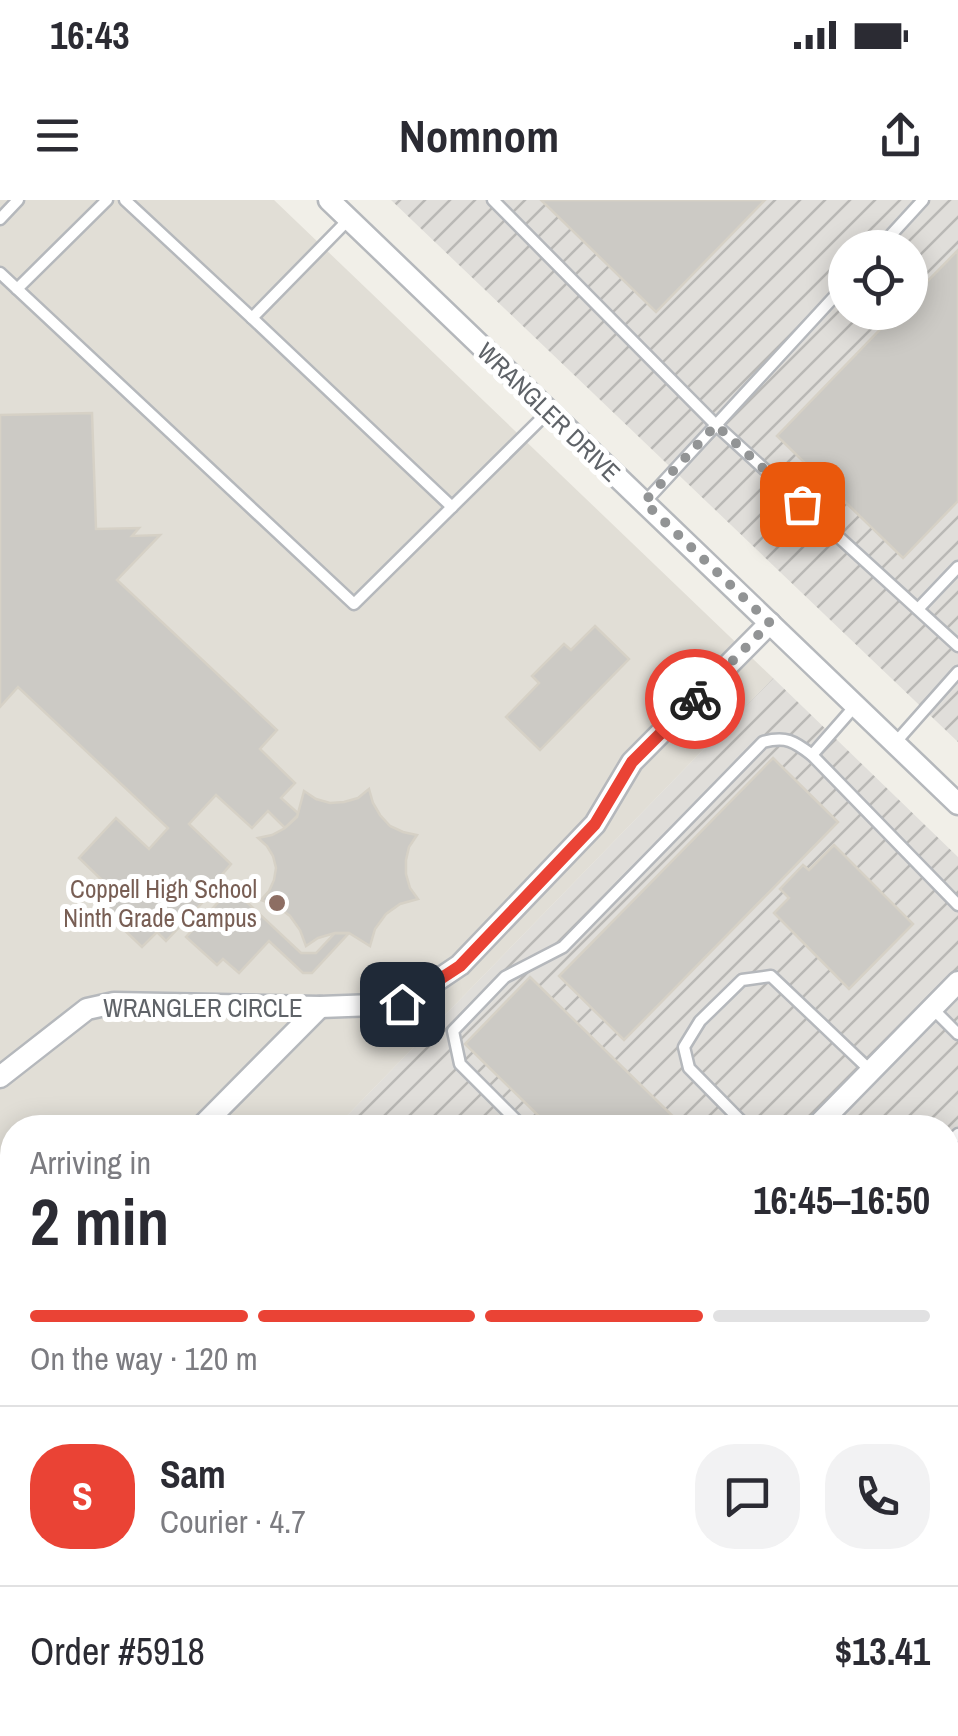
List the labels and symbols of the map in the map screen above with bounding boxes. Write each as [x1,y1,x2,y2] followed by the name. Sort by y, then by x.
[470,335,628,489] street label: WRANGLER DRIVE
[760,462,845,547] pin
[645,649,745,749] courier
[63,872,257,935] place label: Coppell High School Ninth Grade Campus
[266,892,288,914] marker: Coppell High School Ninth Grade Campus
[360,962,445,1047] pin
[103,991,303,1025] street label: WRANGLER CIRCLE

